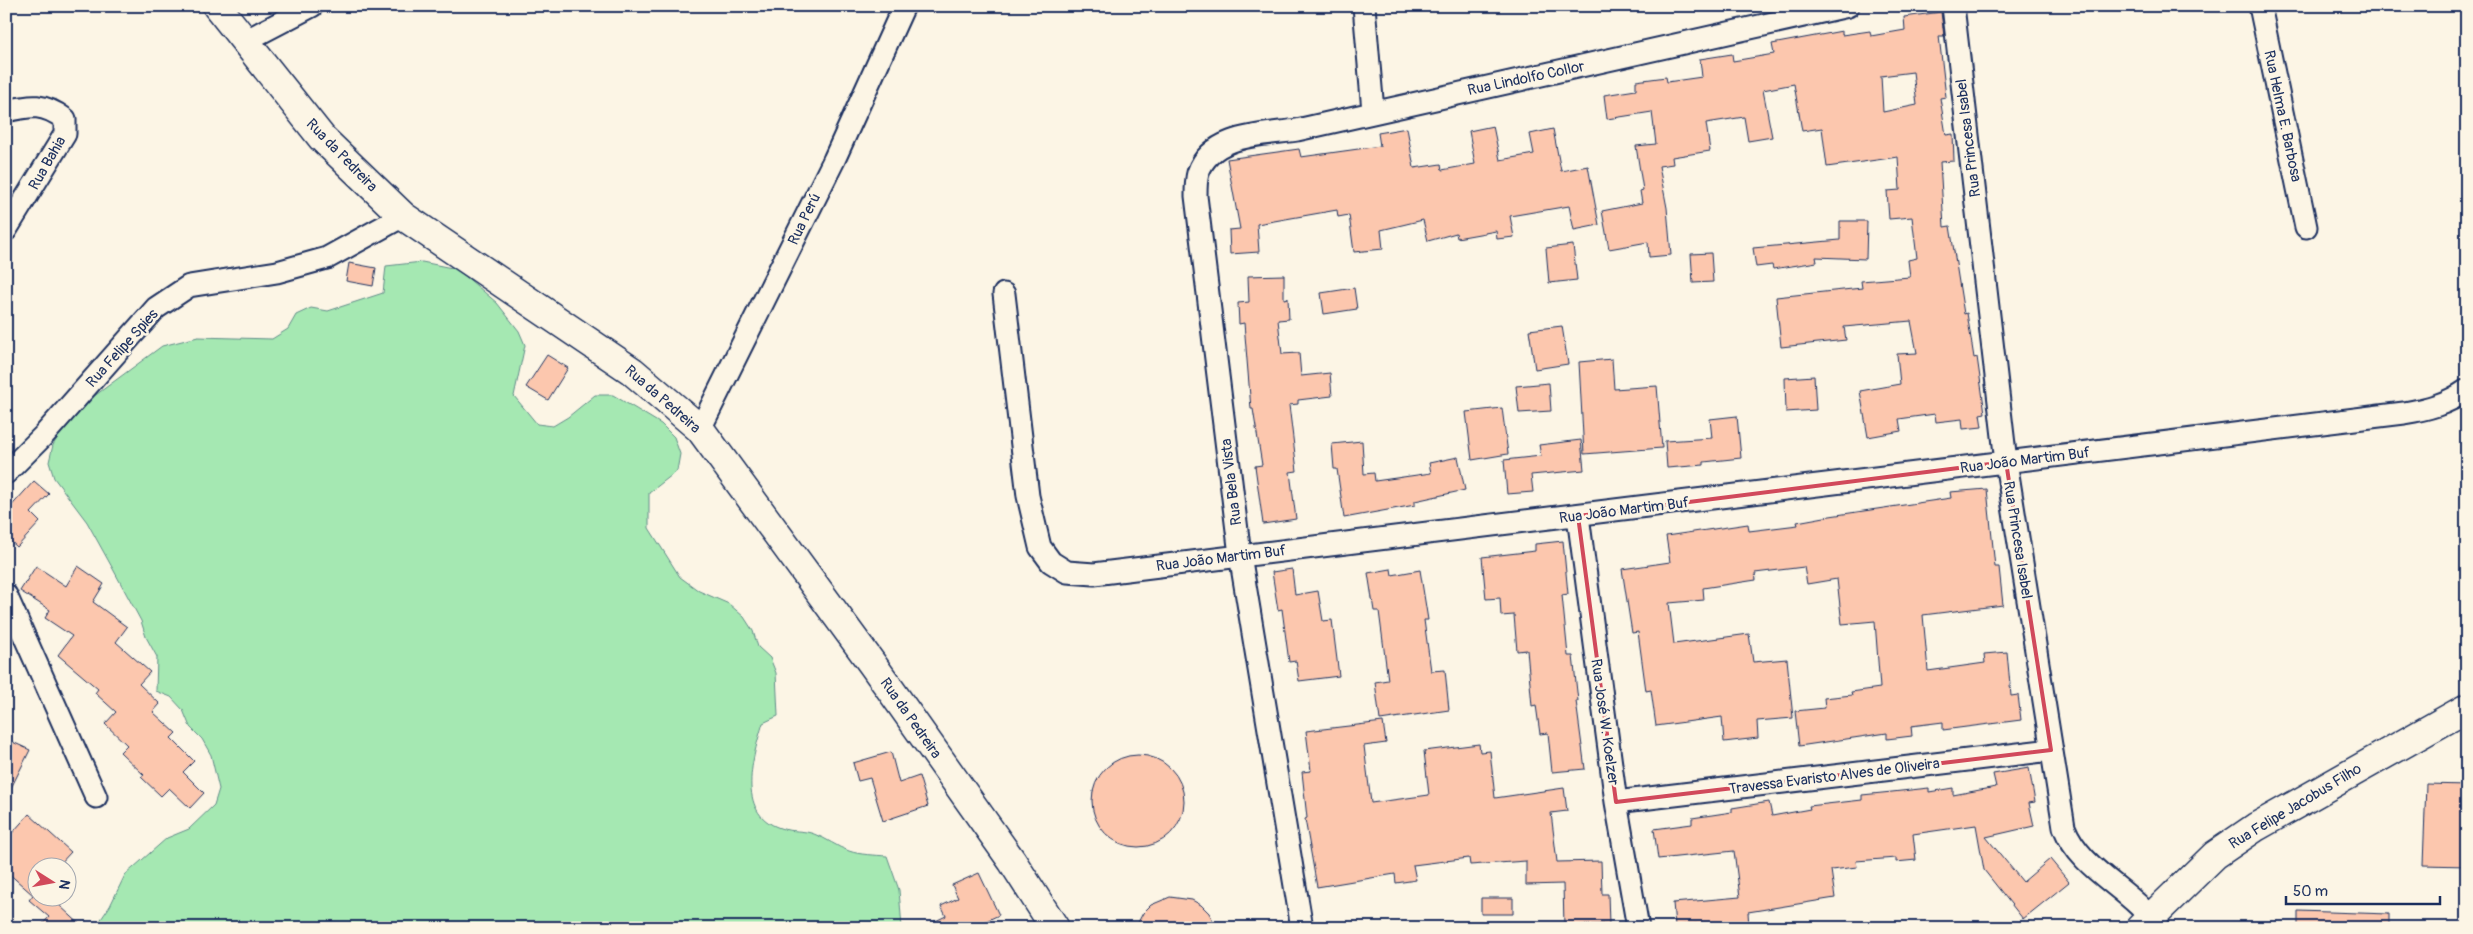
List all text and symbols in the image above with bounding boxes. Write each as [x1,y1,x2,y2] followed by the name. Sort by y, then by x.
[2259,49,2306,184] street label: Rua Helma E. Barbosa
[1466,57,1587,100] street label: Rua Lindolfo Collor
[1952,78,1985,198] street label: Rua Princesa Isabel
[302,115,381,196] street label: Rua da Pedreira
[25,133,70,193] street label: Rua Bahia
[784,190,825,248] street label: Rua Perú
[82,305,163,391] street label: Rua Felipe Spies
[621,361,705,438] street label: Rua da Pedreira
[1217,437,1246,527] street label: Rua Bela Vista
[1959,443,2091,478] street label: Rua João Martim Buf
[1999,480,2036,600] street label: Rua Princesa Isabel
[1558,493,1690,528] street label: Rua João Martim Buf
[1155,541,1287,576] street label: Rua João Martim Buf
[1586,658,1623,787] street label: Rua José W. Koelzer
[876,674,945,762] street label: Rua da Pedreira
[1727,754,1941,799] street label: Travessa Evaristo Alves de Oliveira
[2225,759,2365,854] street label: Rua Felipe Jacobus Filho
[28,856,78,906] north arrow
[2286,874,2439,906] scale bar
[55,878,74,891] text: N
[2293,882,2328,901] text: 50 m

